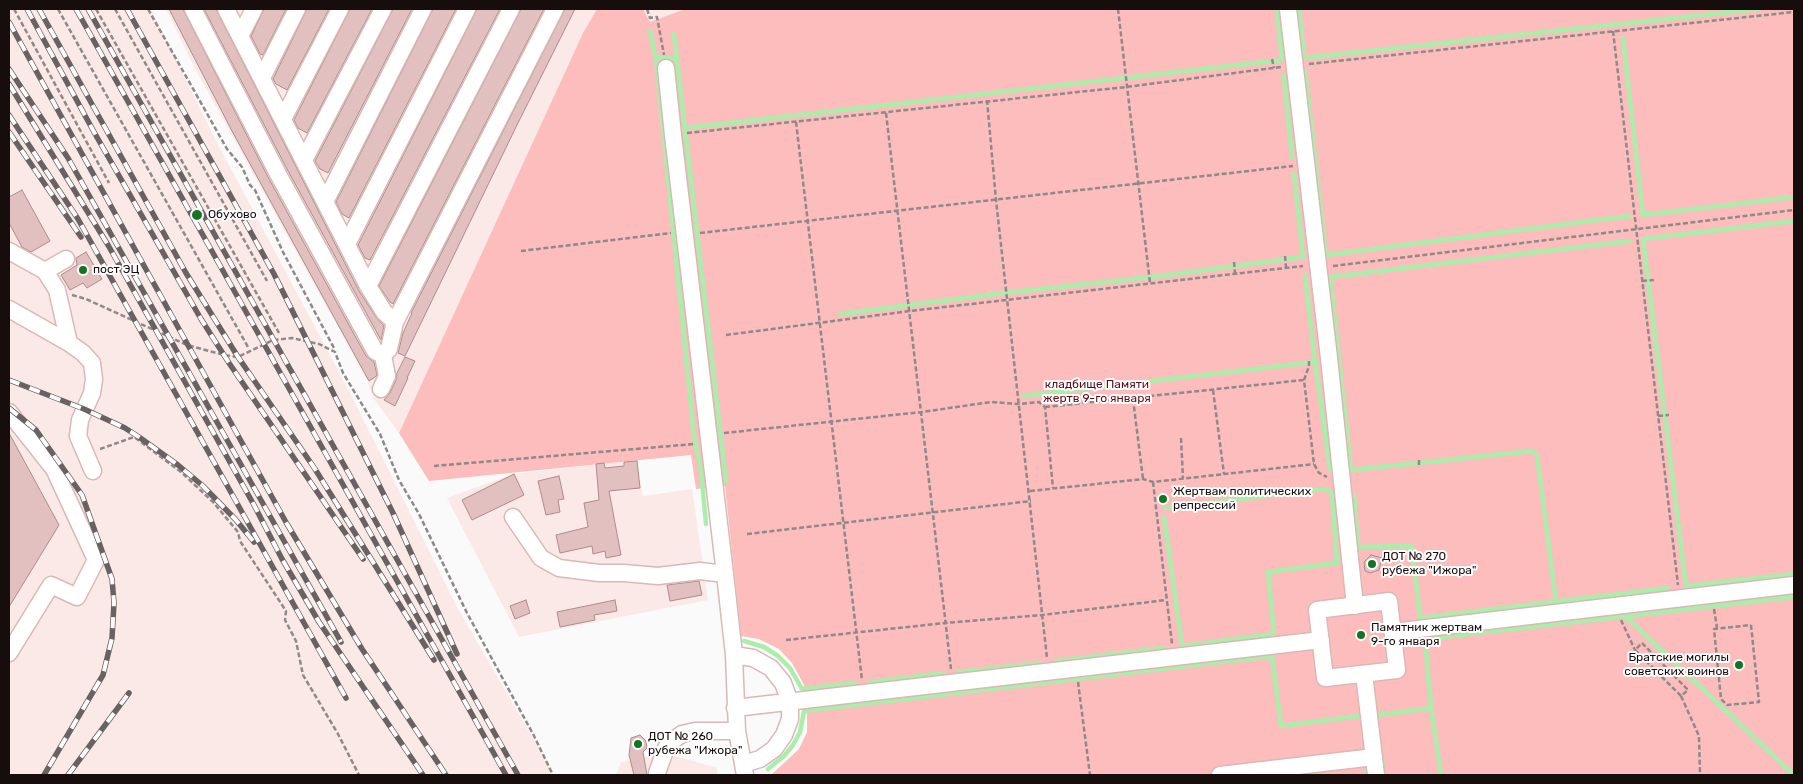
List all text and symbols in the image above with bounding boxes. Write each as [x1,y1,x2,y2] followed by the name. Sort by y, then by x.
[190,208,204,222] marker: Обухово
[208,208,257,222] place label: Обухово
[93,263,139,277] place label: пост ЭЦ
[77,264,89,276] marker: пост ЭЦ
[1043,378,1151,406] park label: кладбище Памяти жертв 9-го января
[1173,485,1311,513] place label: Жертвам политических репрессий
[1157,493,1169,505] marker: Жертвам политических репрессий
[1382,550,1476,578] place label: ДОТ № 270 рубежа "Ижора"
[1366,558,1378,570] marker: ДОТ № 270 рубежа "Ижора"
[1371,621,1482,649] place label: Памятник жертвам 9-го января
[1355,629,1367,641] marker: Памятник жертвам 9-го января
[1624,651,1729,679] place label: Братские могилы советских воинов
[1733,659,1745,671] marker: Братские могилы советских воинов
[648,730,742,758] place label: ДОТ № 260 рубежа "Ижора"
[632,738,644,750] marker: ДОТ № 260 рубежа "Ижора"

